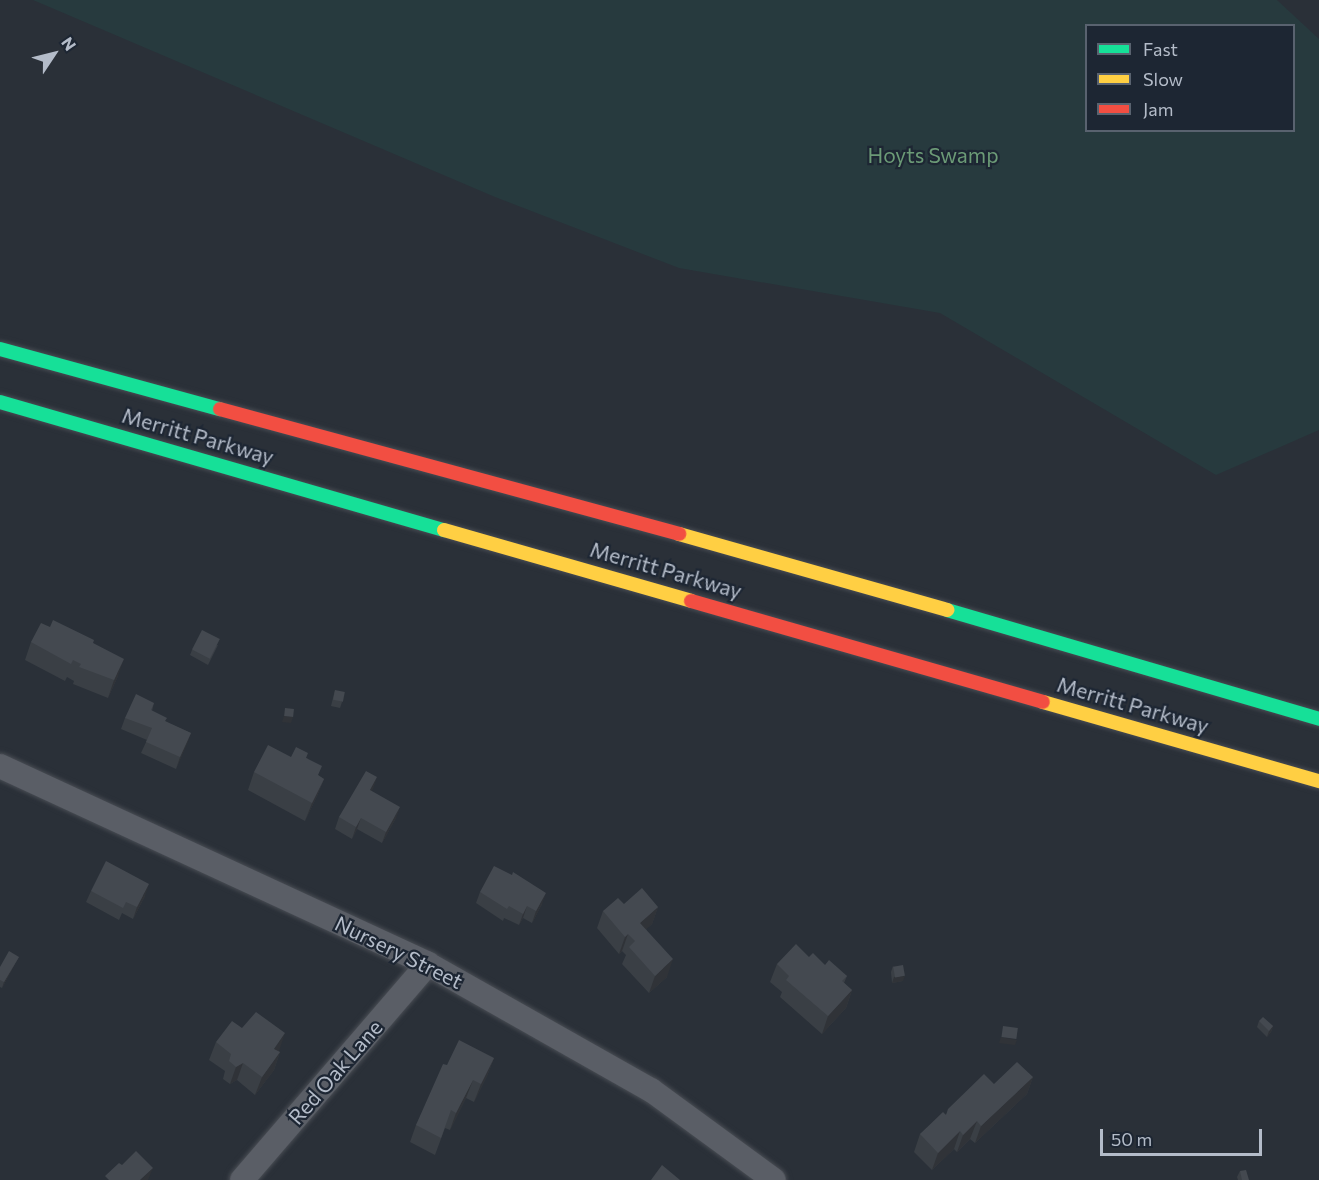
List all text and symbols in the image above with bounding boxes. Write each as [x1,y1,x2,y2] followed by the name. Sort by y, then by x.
[24,24,84,84] north arrow
[1085,24,1295,132] legend
[58,33,80,54] text: N
[1143,38,1178,60] text: Fast
[1143,68,1183,90] text: Slow
[1143,98,1173,120] text: Jam
[867,142,999,168] park label: Hoyts Swamp
[119,402,277,470] street label: Merritt Parkway
[587,536,745,604] street label: Merritt Parkway
[1054,671,1212,739] street label: Merritt Parkway
[331,910,467,994] street label: Nursery Street
[283,1015,387,1129] street label: Red Oak Lane
[1103,1117,1265,1155] scale bar
[1111,1128,1152,1150] text: 50 m

